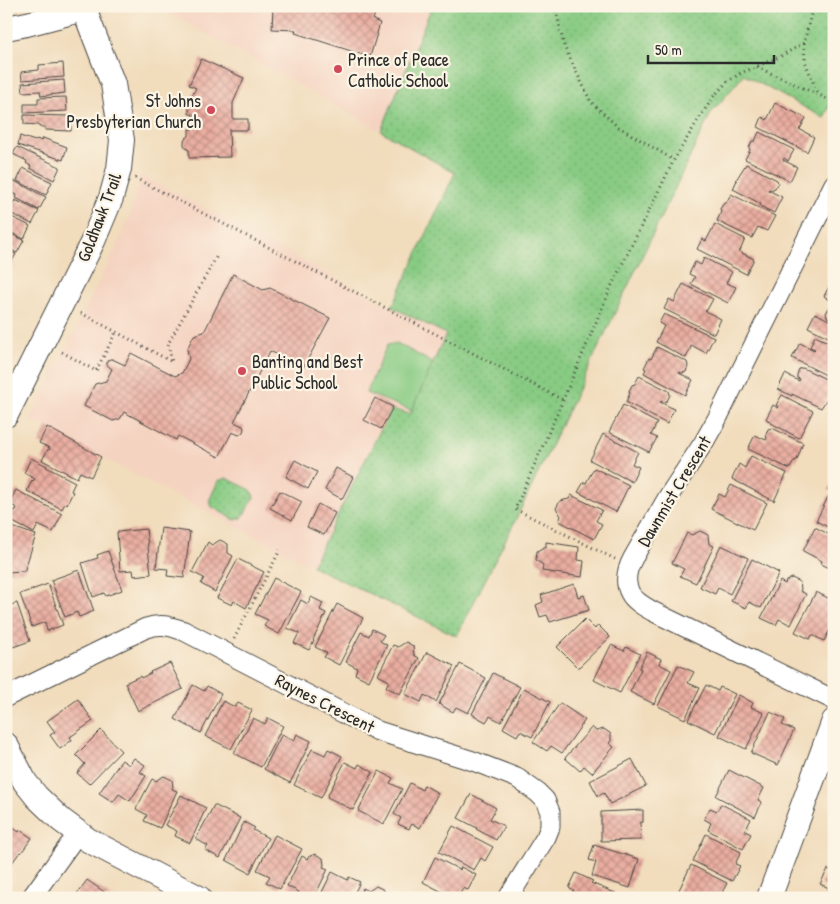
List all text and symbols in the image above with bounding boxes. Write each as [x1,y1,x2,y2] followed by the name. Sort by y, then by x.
[648,32,774,64] scale bar
[655,39,682,60] text: 50 m
[348,47,449,93] place label: Prince of Peace Catholic School
[332,63,344,75] marker: Prince of Peace Catholic School
[67,88,201,134] place label: St Johns Presbyterian Church
[205,104,217,116] marker: St Johns Presbyterian Church
[71,169,127,265] street label: Goldhawk Trail
[252,349,363,395] place label: Banting and Best Public School
[236,365,248,377] marker: Banting and Best Public School
[631,430,717,551] street label: Dawnmist Crescent
[271,667,380,739] street label: Raynes Crescent

